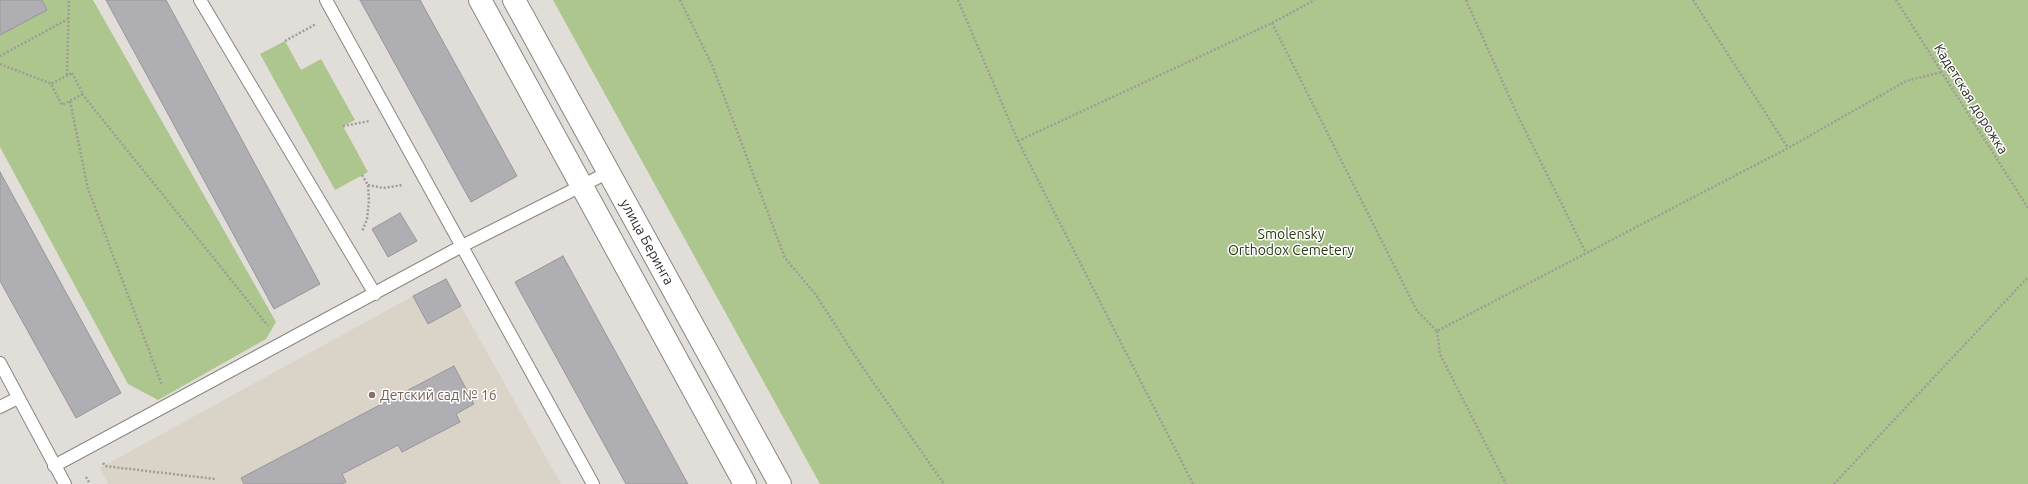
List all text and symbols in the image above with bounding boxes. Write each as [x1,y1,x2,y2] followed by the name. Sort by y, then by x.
[1930,41,2012,157] street label: Кадетская дорожка
[617,196,677,288] street label: улица Беринга
[1228,226,1354,258] park label: Smolensky Orthodox Cemetery
[380,387,497,403] place label: Детский сад № 16
[367,390,377,400] marker: Детский сад № 16

